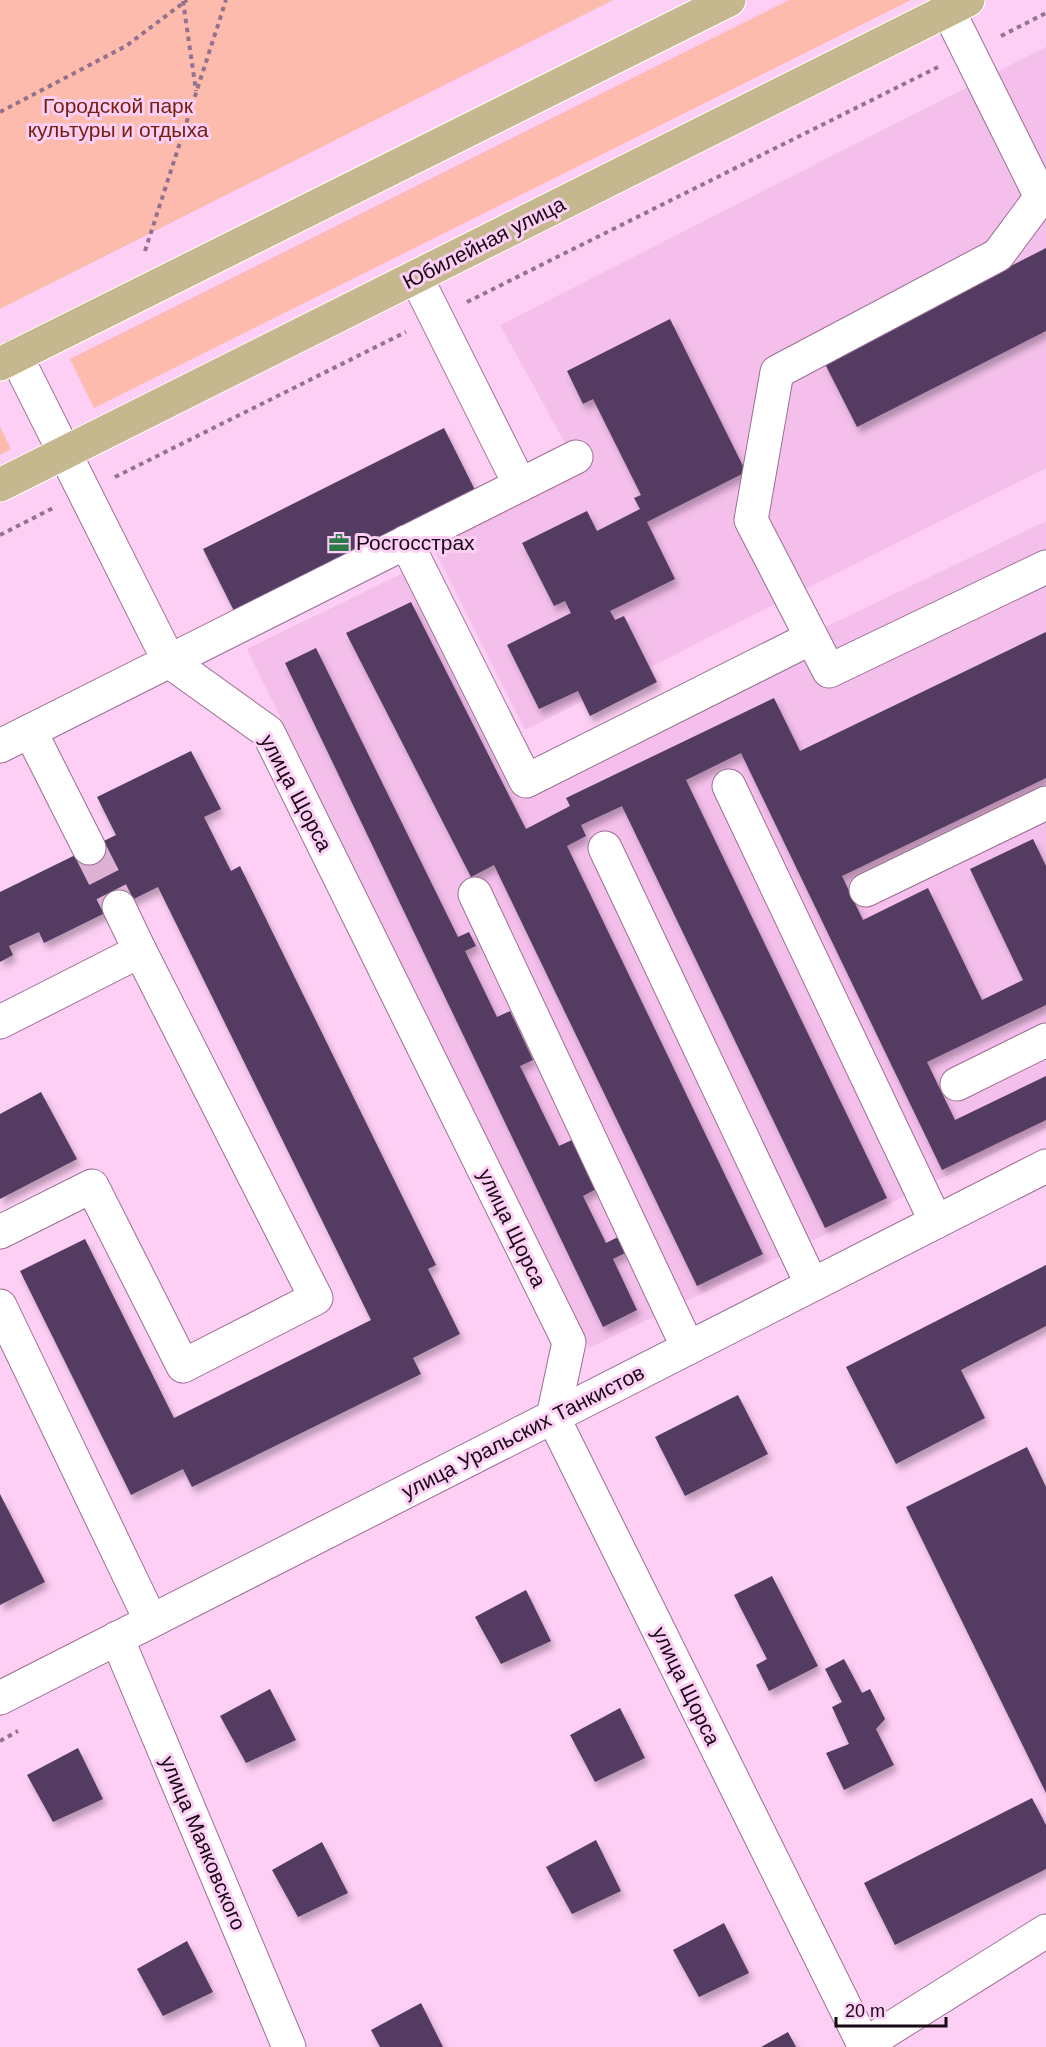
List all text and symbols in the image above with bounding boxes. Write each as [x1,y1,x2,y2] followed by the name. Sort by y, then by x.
[28,94,209,141] park label: Городской парк культуры и отдыха
[399,192,569,293] street label: Юбилейная улица
[327,531,351,555] office icon: Росгосстрах
[356,531,475,554] place label: Росгосстрах
[256,731,337,855] street label: улица Щорса
[474,1165,551,1291] street label: улица Щорса
[398,1360,648,1503] street label: улица Уральских Танкистов
[648,1623,725,1749] street label: улица Щорса
[156,1752,251,1933] street label: улица Маяковского
[836,1990,946,2028] scale bar
[845,2001,885,2021] text: 20 m

